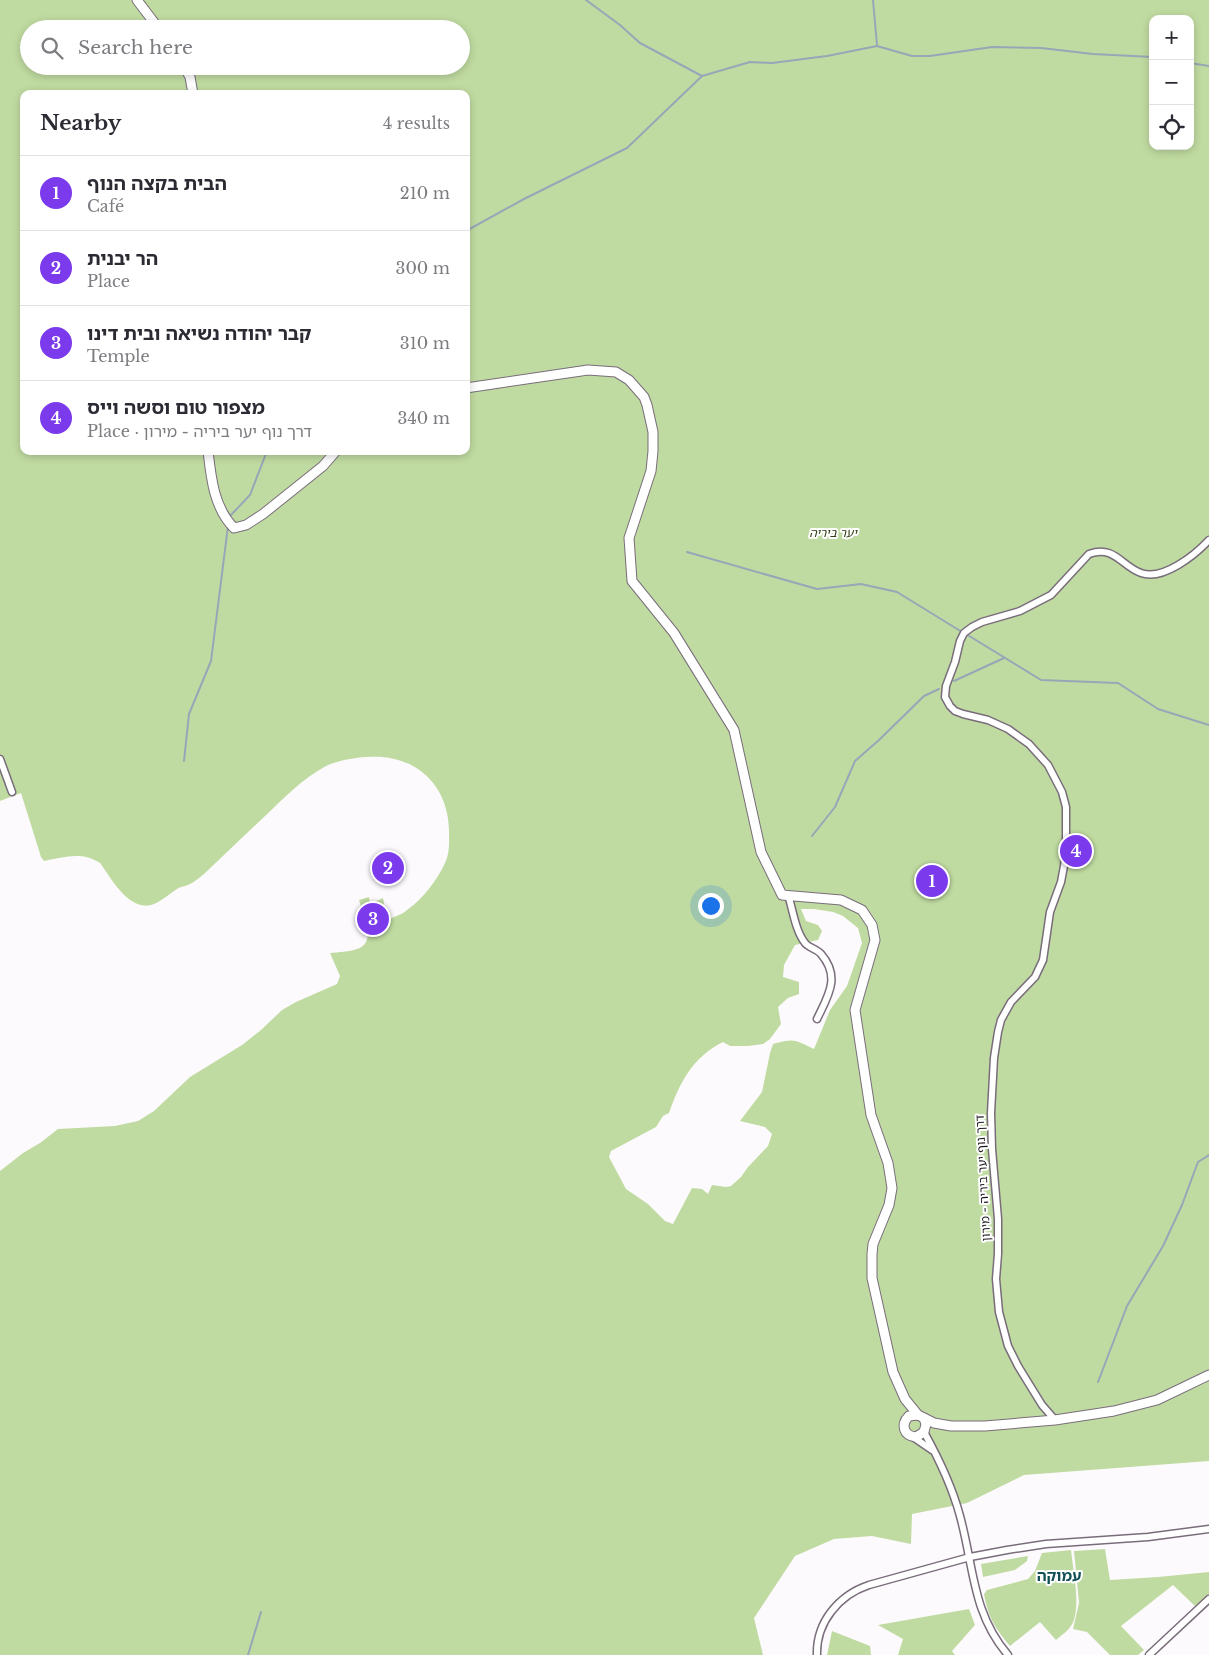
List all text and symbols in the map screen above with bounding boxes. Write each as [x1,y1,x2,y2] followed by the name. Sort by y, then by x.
[1149,15,1194,150] map controls
[1149,15,1194,60] button: +
[20,20,470,75] search box
[38,34,66,62] icon: search
[78,36,193,59] text: Search here
[1149,60,1194,105] button: −
[1149,105,1194,150] button: locate
[40,110,121,136] text: Nearby
[383,113,450,133] text: 4 results
[87,172,227,195] text: הבית בקצה הנוף
[53,183,59,203] text: 1
[400,183,450,203] text: 210 m
[87,196,124,216] text: Café
[87,247,158,270] text: הר יבנית
[51,258,61,278] text: 2
[396,258,450,278] text: 300 m
[87,271,130,291] text: Place
[87,322,312,345] text: קבר יהודה נשיאה ובית דינו
[51,333,61,353] text: 3
[400,333,450,353] text: 310 m
[87,346,150,366] text: Temple
[87,396,265,419] text: מצפור טום וסשה וייס
[51,408,61,428] text: 4
[398,408,450,428] text: 340 m
[87,421,312,441] text: Place · דרך נוף יער ביריה - מירון
[809,525,858,540] park label: יער ביריה
[1060,832,1092,870] pin: 4
[372,849,404,887] pin: 2
[916,862,948,900] pin: 1
[698,893,724,919] your location
[357,900,389,938] pin: 3
[972,1114,993,1242] street label: דרך נוף יער ביריה - מירון
[1037,1566,1081,1585] district label: עמוקה

